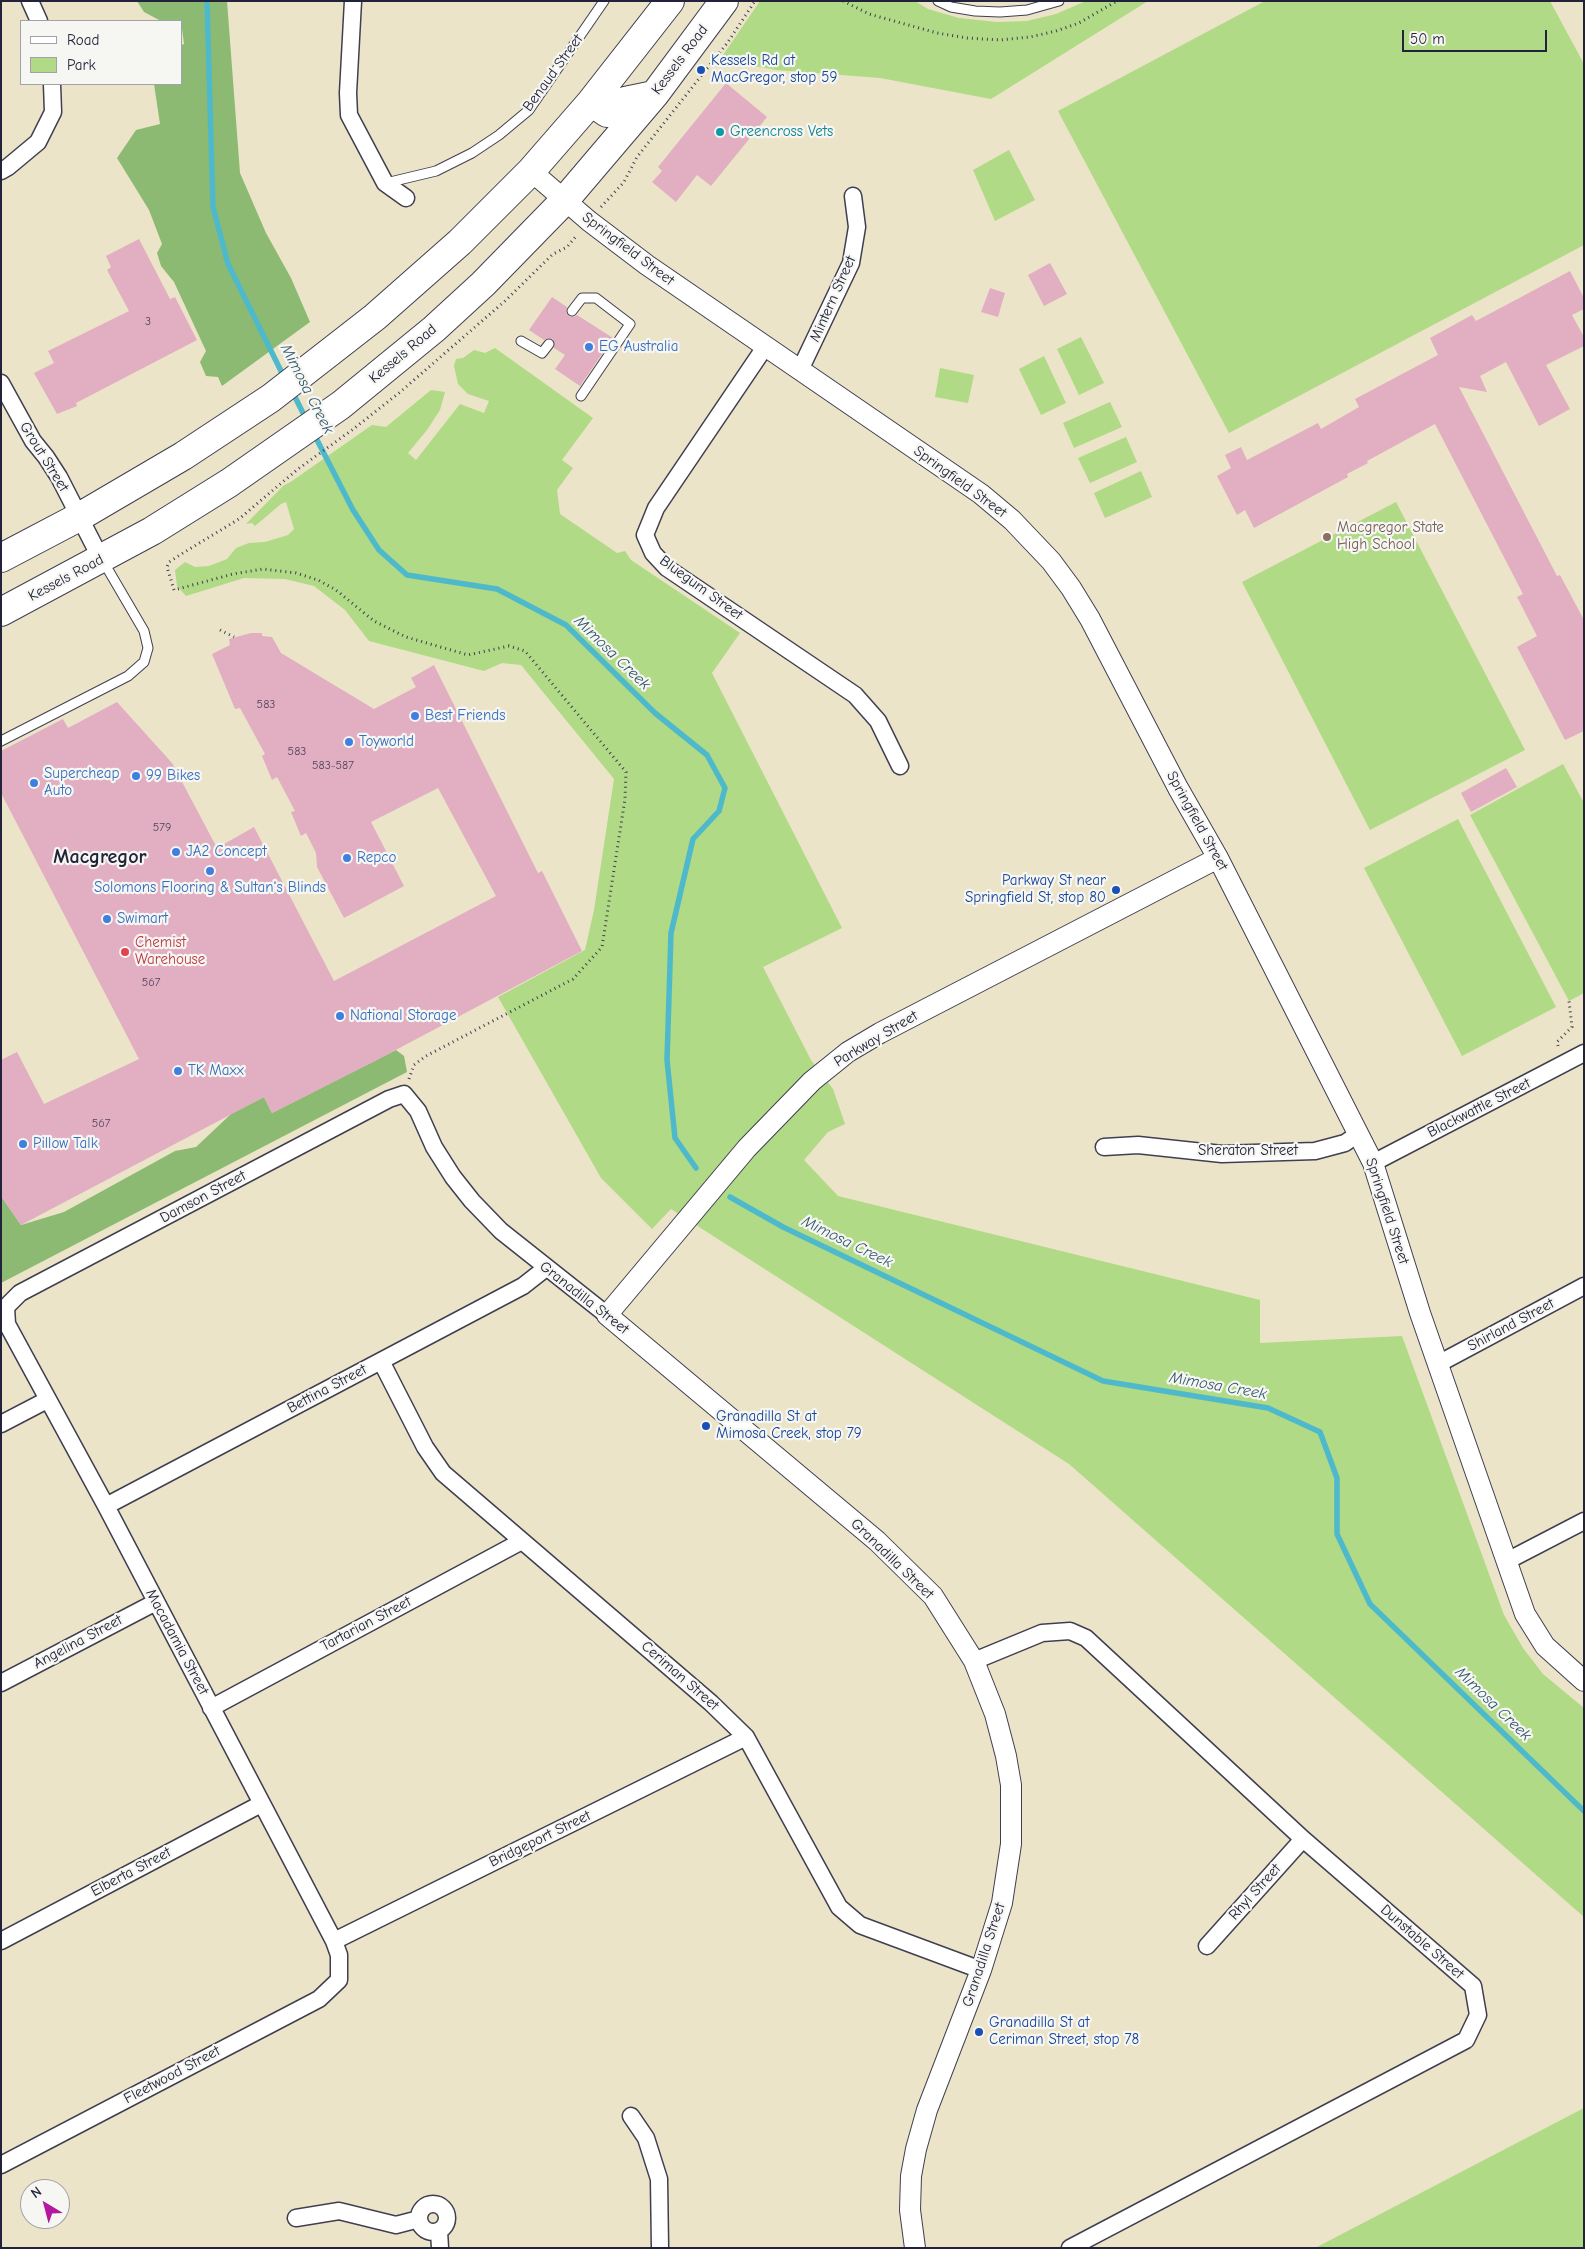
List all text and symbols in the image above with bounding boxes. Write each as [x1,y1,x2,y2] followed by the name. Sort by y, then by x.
[20,20,182,85] legend
[1405,20,1550,52] scale bar
[648,22,712,98] street label: Kessels Road
[1410,30,1445,48] text: 50 m
[67,31,99,49] text: Road
[519,31,587,115] street label: Benaud Street
[711,52,837,87] place label: Kessels Rd at MacGregor, stop 59
[67,56,96,74] text: Park
[695,64,707,76] marker: Kessels Rd at MacGregor, stop 59
[730,123,833,141] place label: Greencross Vets
[714,126,726,138] marker: Greencross Vets
[578,208,678,290] street label: Springfield Street
[806,253,860,345] street label: Mintern Street
[145,315,151,329] house number: 3
[366,320,440,388] street label: Kessels Road
[599,338,678,356] place label: EG Australia
[276,341,338,437] water label: Mimosa Creek
[583,341,595,353] marker: EG Australia
[15,419,73,495] street label: Grout Street
[910,442,1010,522] street label: Springfield Street
[1337,519,1444,554] place label: Macgregor State High School
[1321,531,1333,543] marker: Macgregor State High School
[25,551,107,605] street label: Kessels Road
[656,552,746,624] street label: Bluegum Street
[570,612,654,694] water label: Mimosa Creek
[257,698,275,712] house number: 583
[425,707,505,725] place label: Best Friends
[409,710,421,722] marker: Best Friends
[359,733,414,751] place label: Toyworld
[343,736,355,748] marker: Toyworld
[288,745,306,759] house number: 583
[312,759,354,773] house number: 583-587
[44,765,119,800] place label: Supercheap Auto
[146,767,200,785] place label: 99 Bikes
[1162,768,1232,874] street label: Springfield Street
[130,770,142,782] marker: 99 Bikes
[28,777,40,789] marker: Supercheap Auto
[153,821,171,835] house number: 579
[186,843,267,861] place label: JA2 Concept
[53,845,147,869] district label: Macgregor
[170,846,182,858] marker: JA2 Concept
[357,849,396,867] place label: Repco
[341,852,353,864] marker: Repco
[204,865,216,877] marker: Solomons Flooring & Sultan's Blinds
[965,872,1106,907] place label: Parkway St near Springfield St, stop 80
[94,879,326,897] place label: Solomons Flooring & Sultan's Blinds
[1110,884,1122,896] marker: Parkway St near Springfield St, stop 80
[117,910,168,928] place label: Swimart
[101,913,113,925] marker: Swimart
[135,934,205,969] place label: Chemist Warehouse
[119,946,131,958] marker: Chemist Warehouse
[142,976,160,990] house number: 567
[350,1007,457,1025] place label: National Storage
[831,1007,921,1071] street label: Parkway Street
[334,1010,346,1022] marker: National Storage
[188,1062,244,1080] place label: TK Maxx
[172,1065,184,1077] marker: TK Maxx
[1424,1074,1534,1142] street label: Blackwattle Street
[92,1117,110,1131] house number: 567
[33,1135,98,1153] place label: Pillow Talk
[17,1138,29,1150] marker: Pillow Talk
[1198,1142,1298,1160] street label: Sheraton Street
[1361,1156,1413,1266] street label: Springfield Street
[157,1167,249,1227] street label: Damson Street
[798,1212,896,1272] water label: Mimosa Creek
[536,1258,632,1338] street label: Granadilla Street
[1465,1295,1557,1355] street label: Shirland Street
[284,1361,370,1417] street label: Bettina Street
[1168,1368,1268,1404] water label: Mimosa Creek
[716,1408,862,1443] place label: Granadilla St at Mimosa Creek, stop 79
[700,1420,712,1432] marker: Granadilla St at Mimosa Creek, stop 79
[847,1515,937,1603] street label: Granadilla Street
[142,1586,212,1698] street label: Macadamia Street
[318,1593,414,1655] street label: Tartarian Street
[31,1611,125,1673] street label: Angelina Street
[637,1637,723,1715] street label: Ceriman Street
[1451,1663,1535,1745] water label: Mimosa Creek
[486,1807,594,1871] street label: Bridgeport Street
[88,1843,174,1901] street label: Elberta Street
[1225,1860,1285,1924] street label: Rhyl Street
[959,1901,1009,2009] street label: Granadilla Street
[1377,1901,1467,1983] street label: Dunstable Street
[989,2014,1139,2049] place label: Granadilla St at Ceriman Street, stop 78
[973,2026,985,2038] marker: Granadilla St at Ceriman Street, stop 78
[121,2042,223,2108] street label: Fleetwood Street
[20,2179,70,2229] north arrow
[28,2183,45,2202] text: N

